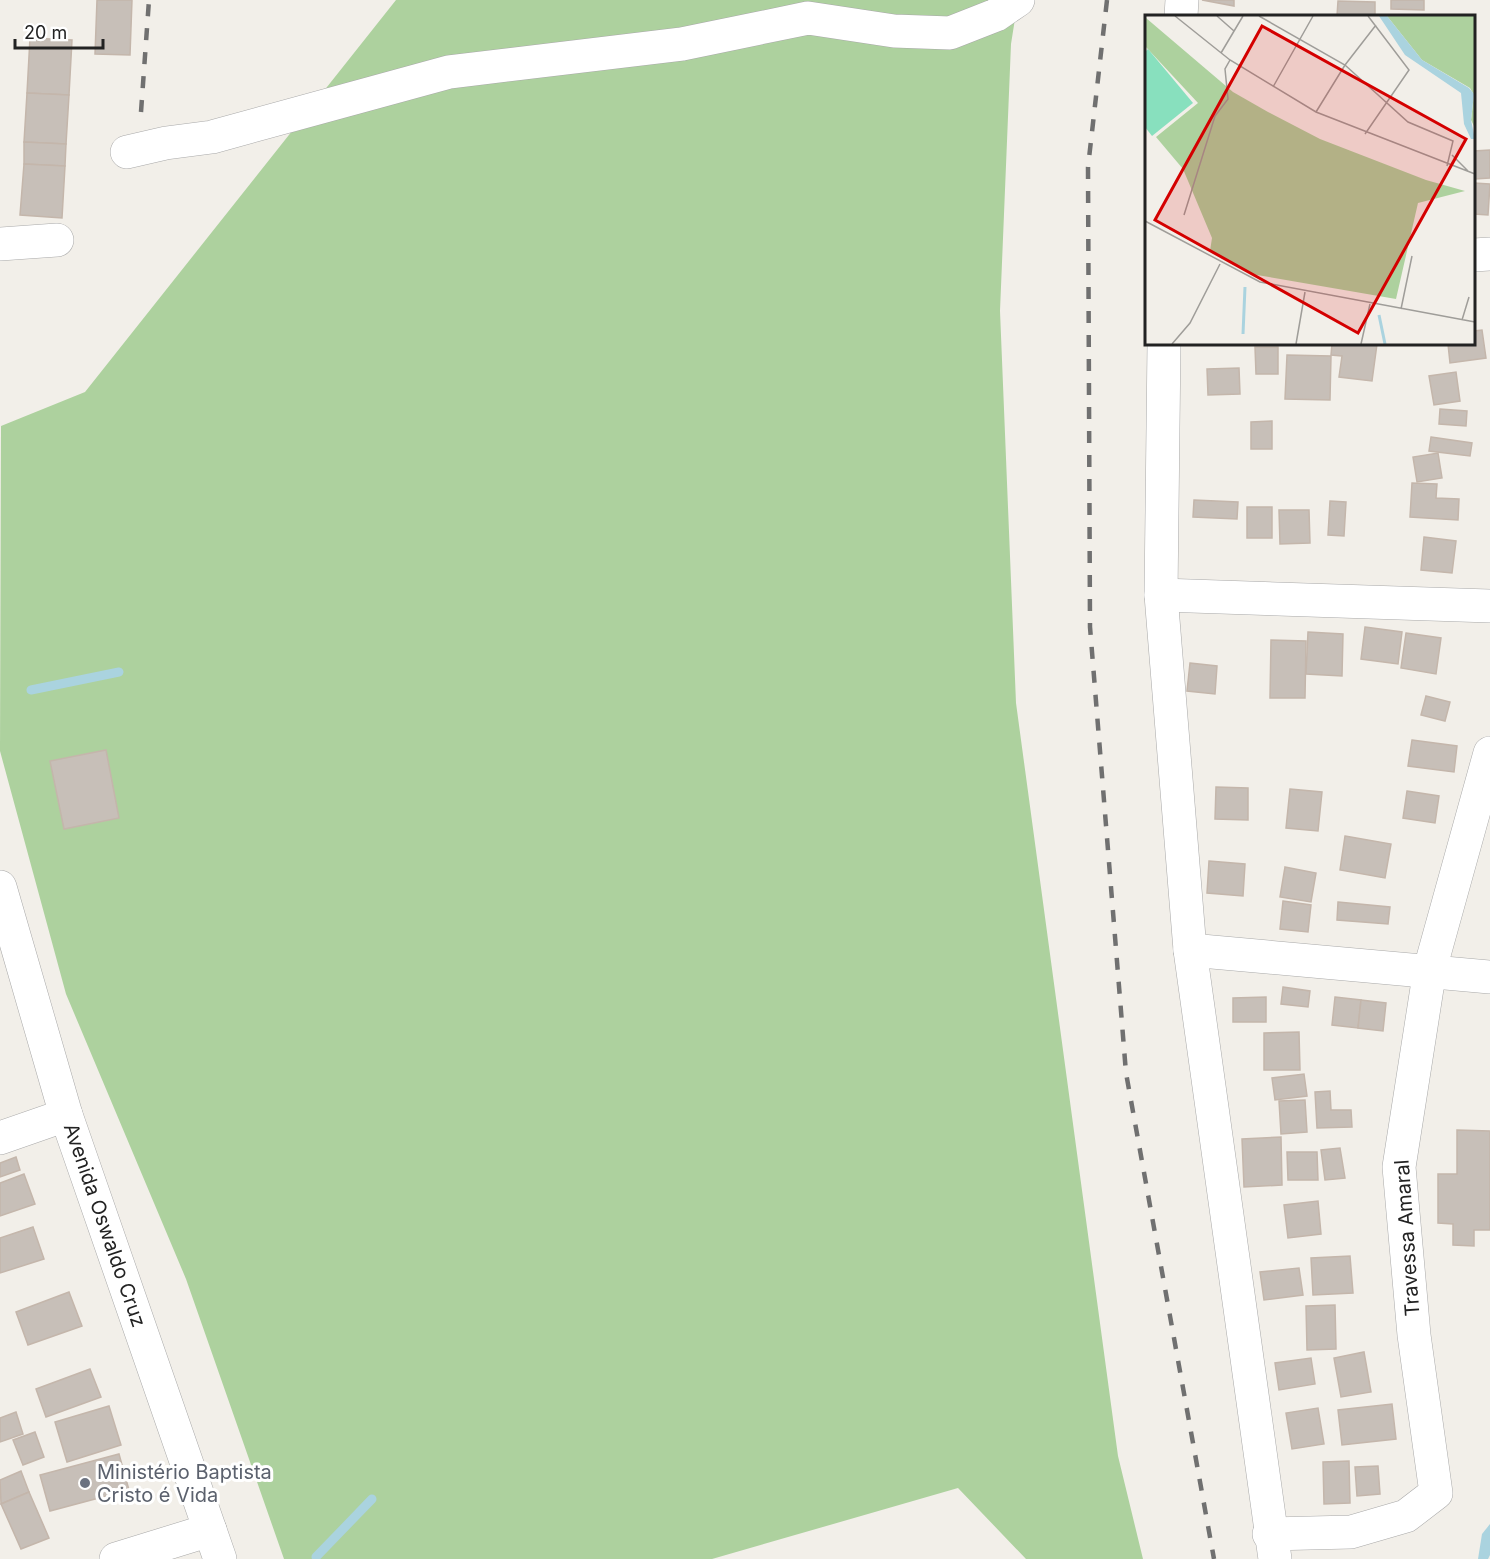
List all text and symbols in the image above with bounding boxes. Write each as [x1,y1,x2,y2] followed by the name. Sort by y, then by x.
[15,12,104,50] scale bar
[1145,15,1475,345] inset map
[24,22,67,43] text: 20 m
[59,1120,151,1330] street label: Avenida Oswaldo Cruz
[1390,1159,1424,1317] street label: Travessa Amaral
[97,1460,272,1507] place label: Ministério Baptista Cristo é Vida
[78,1476,92,1490] marker: Ministério Baptista Cristo é Vida

